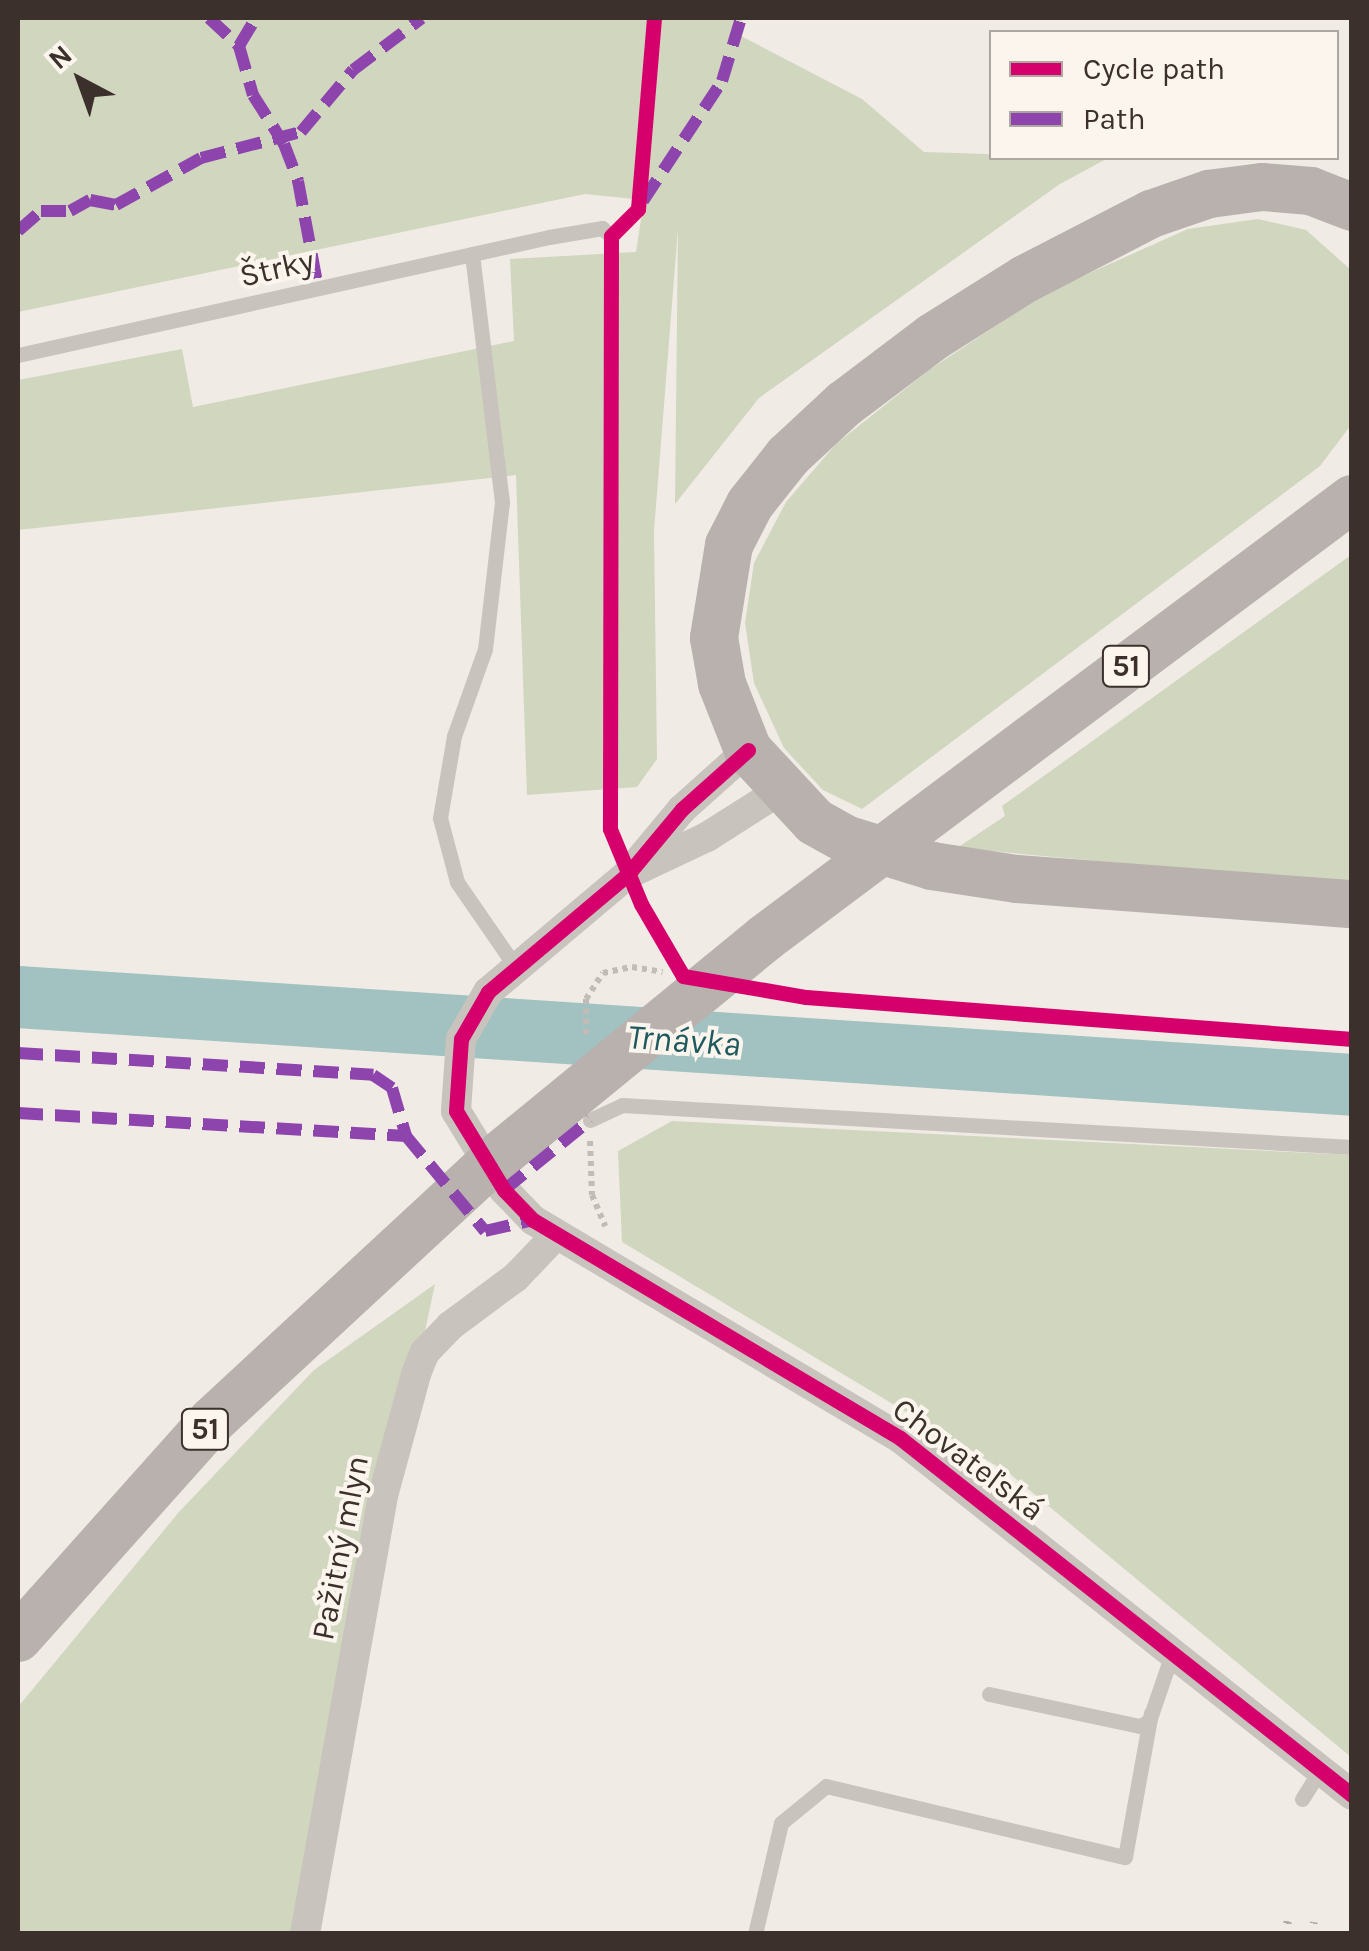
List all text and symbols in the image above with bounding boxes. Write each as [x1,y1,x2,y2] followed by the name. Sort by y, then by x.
[30,30,130,130] north arrow
[989,30,1339,160] legend
[42,38,78,76] text: N
[1083,51,1225,87] text: Cycle path
[1083,101,1146,137] text: Path
[236,242,318,296] street label: Štrky
[1101,641,1151,691] road number: 51
[626,1016,742,1066] water label: Trnávka
[885,1391,1051,1529] street label: Chovateľská
[180,1404,230,1454] road number: 51
[304,1453,378,1643] street label: Pažitný mlyn

